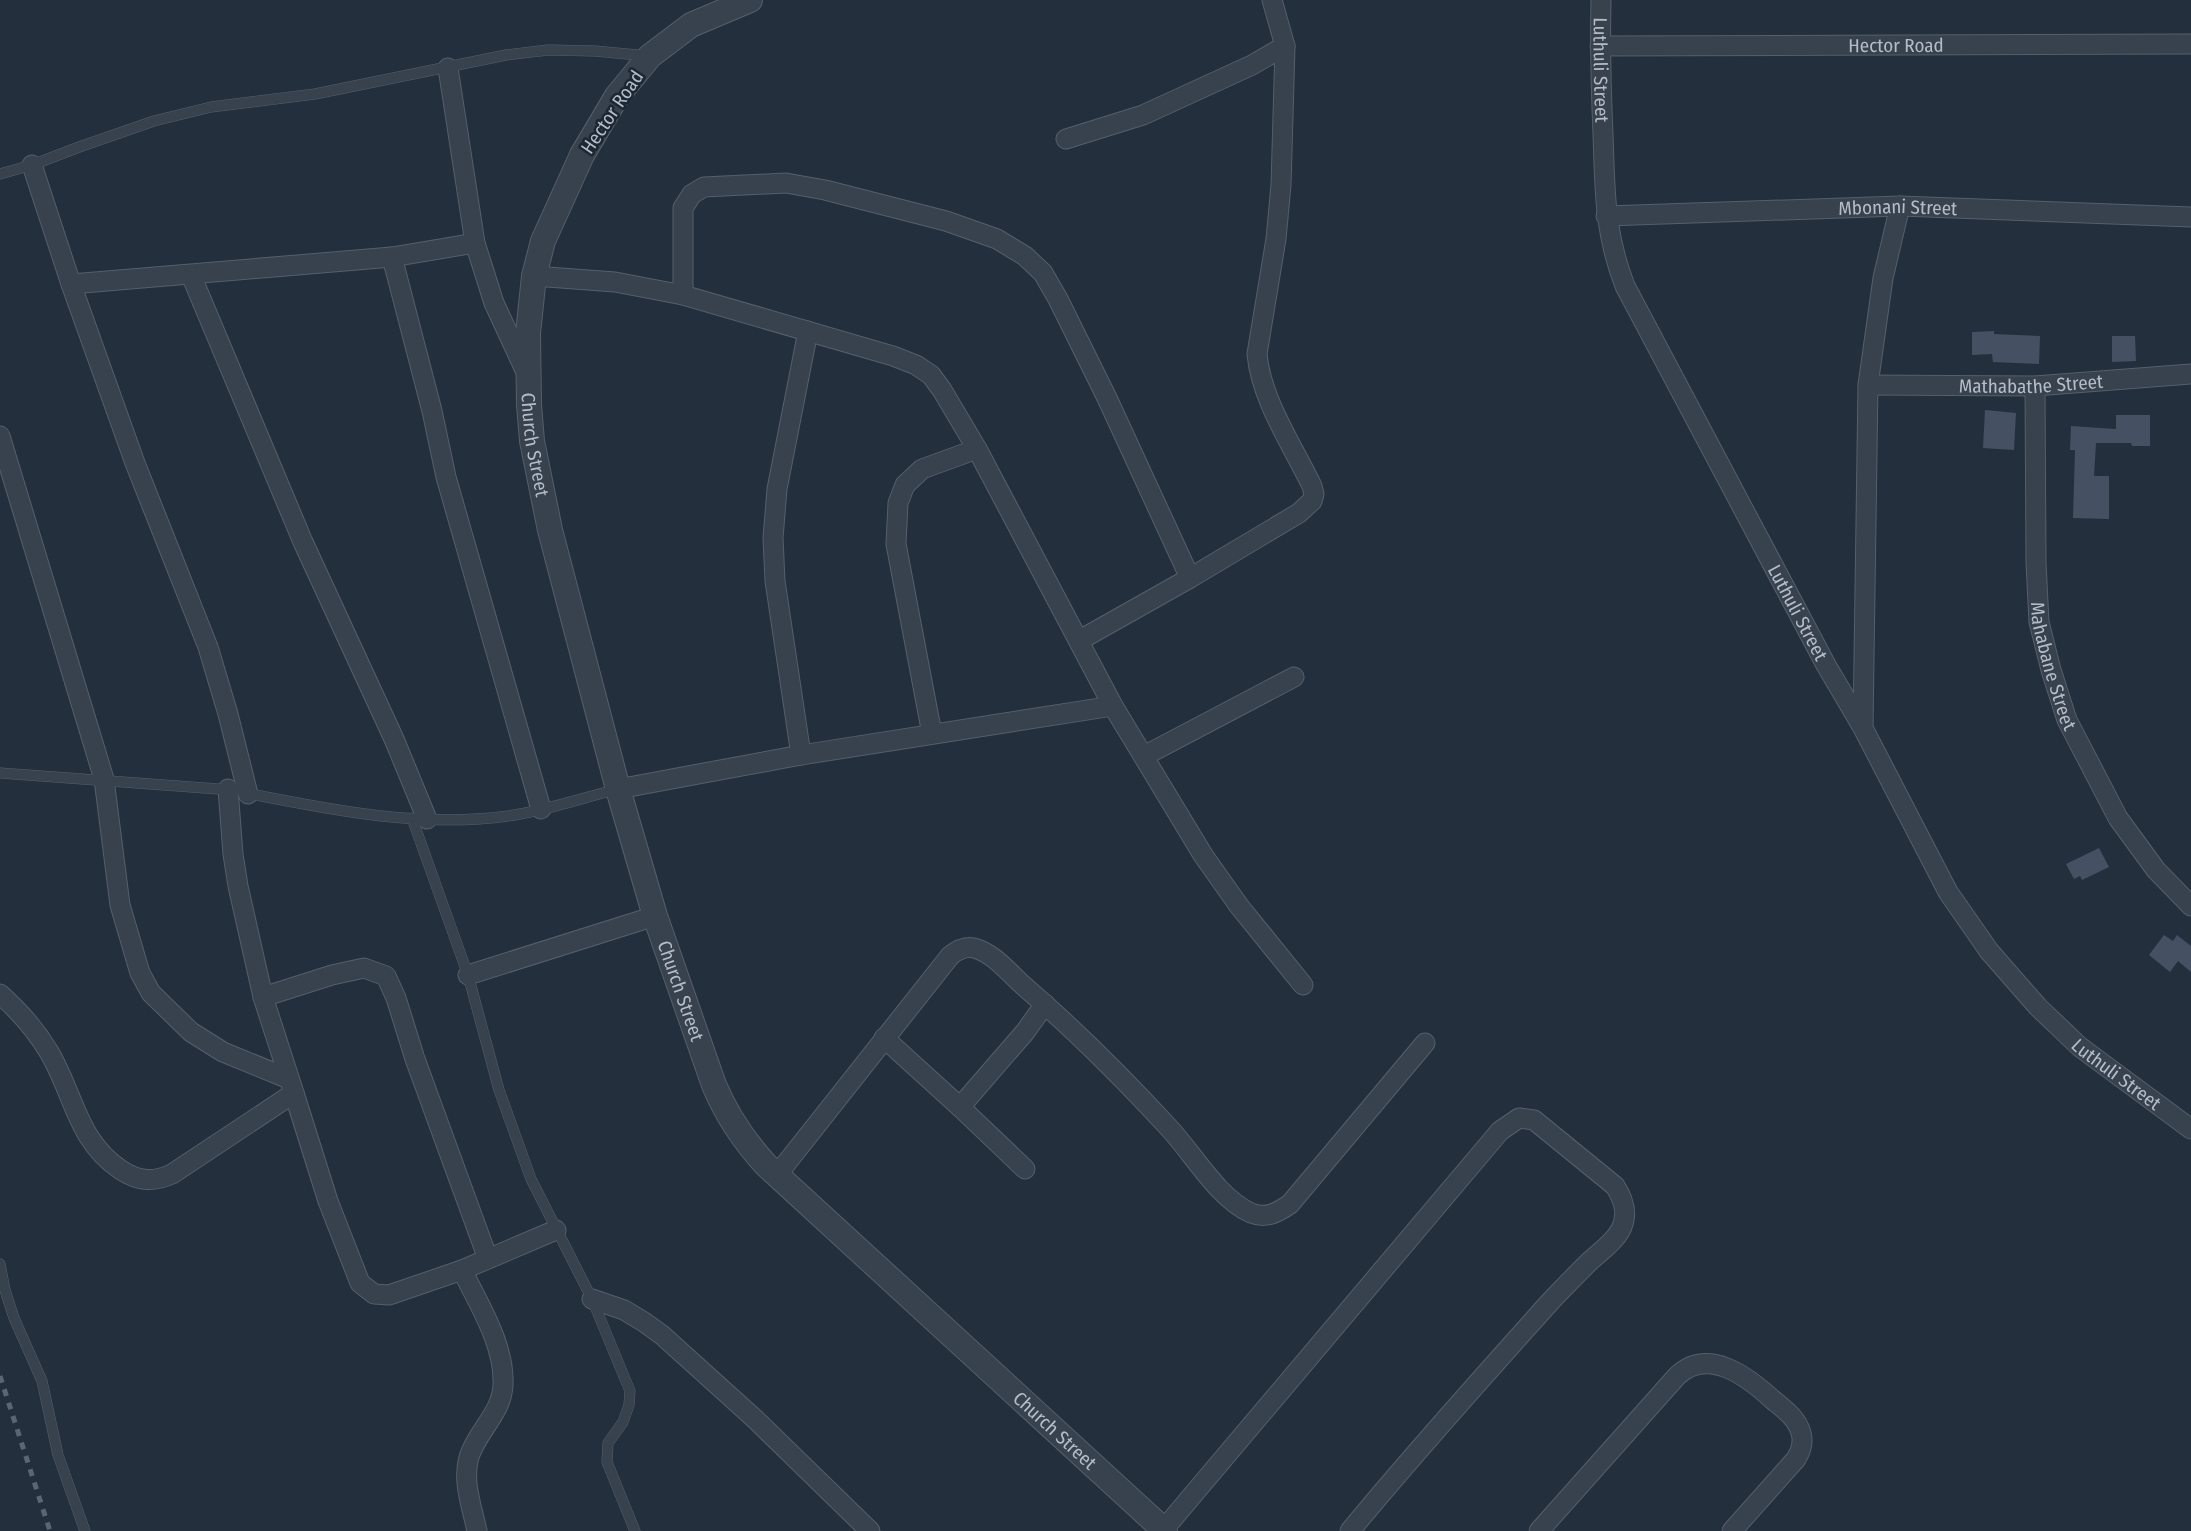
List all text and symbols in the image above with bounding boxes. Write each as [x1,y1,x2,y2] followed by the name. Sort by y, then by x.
[1589,17,1614,124] street label: Luthuli Street
[1848,33,1944,57] street label: Hector Road
[576,66,648,158] street label: Hector Road
[1838,194,1959,220] street label: Mbonani Street
[1959,369,2105,398] street label: Mathabathe Street
[517,393,555,499] street label: Church Street
[1763,561,1833,665] street label: Luthuli Street
[2026,601,2082,735] street label: Mahabane Street
[653,937,710,1045] street label: Church Street
[2067,1034,2166,1115] street label: Luthuli Street
[1009,1386,1102,1475] street label: Church Street

